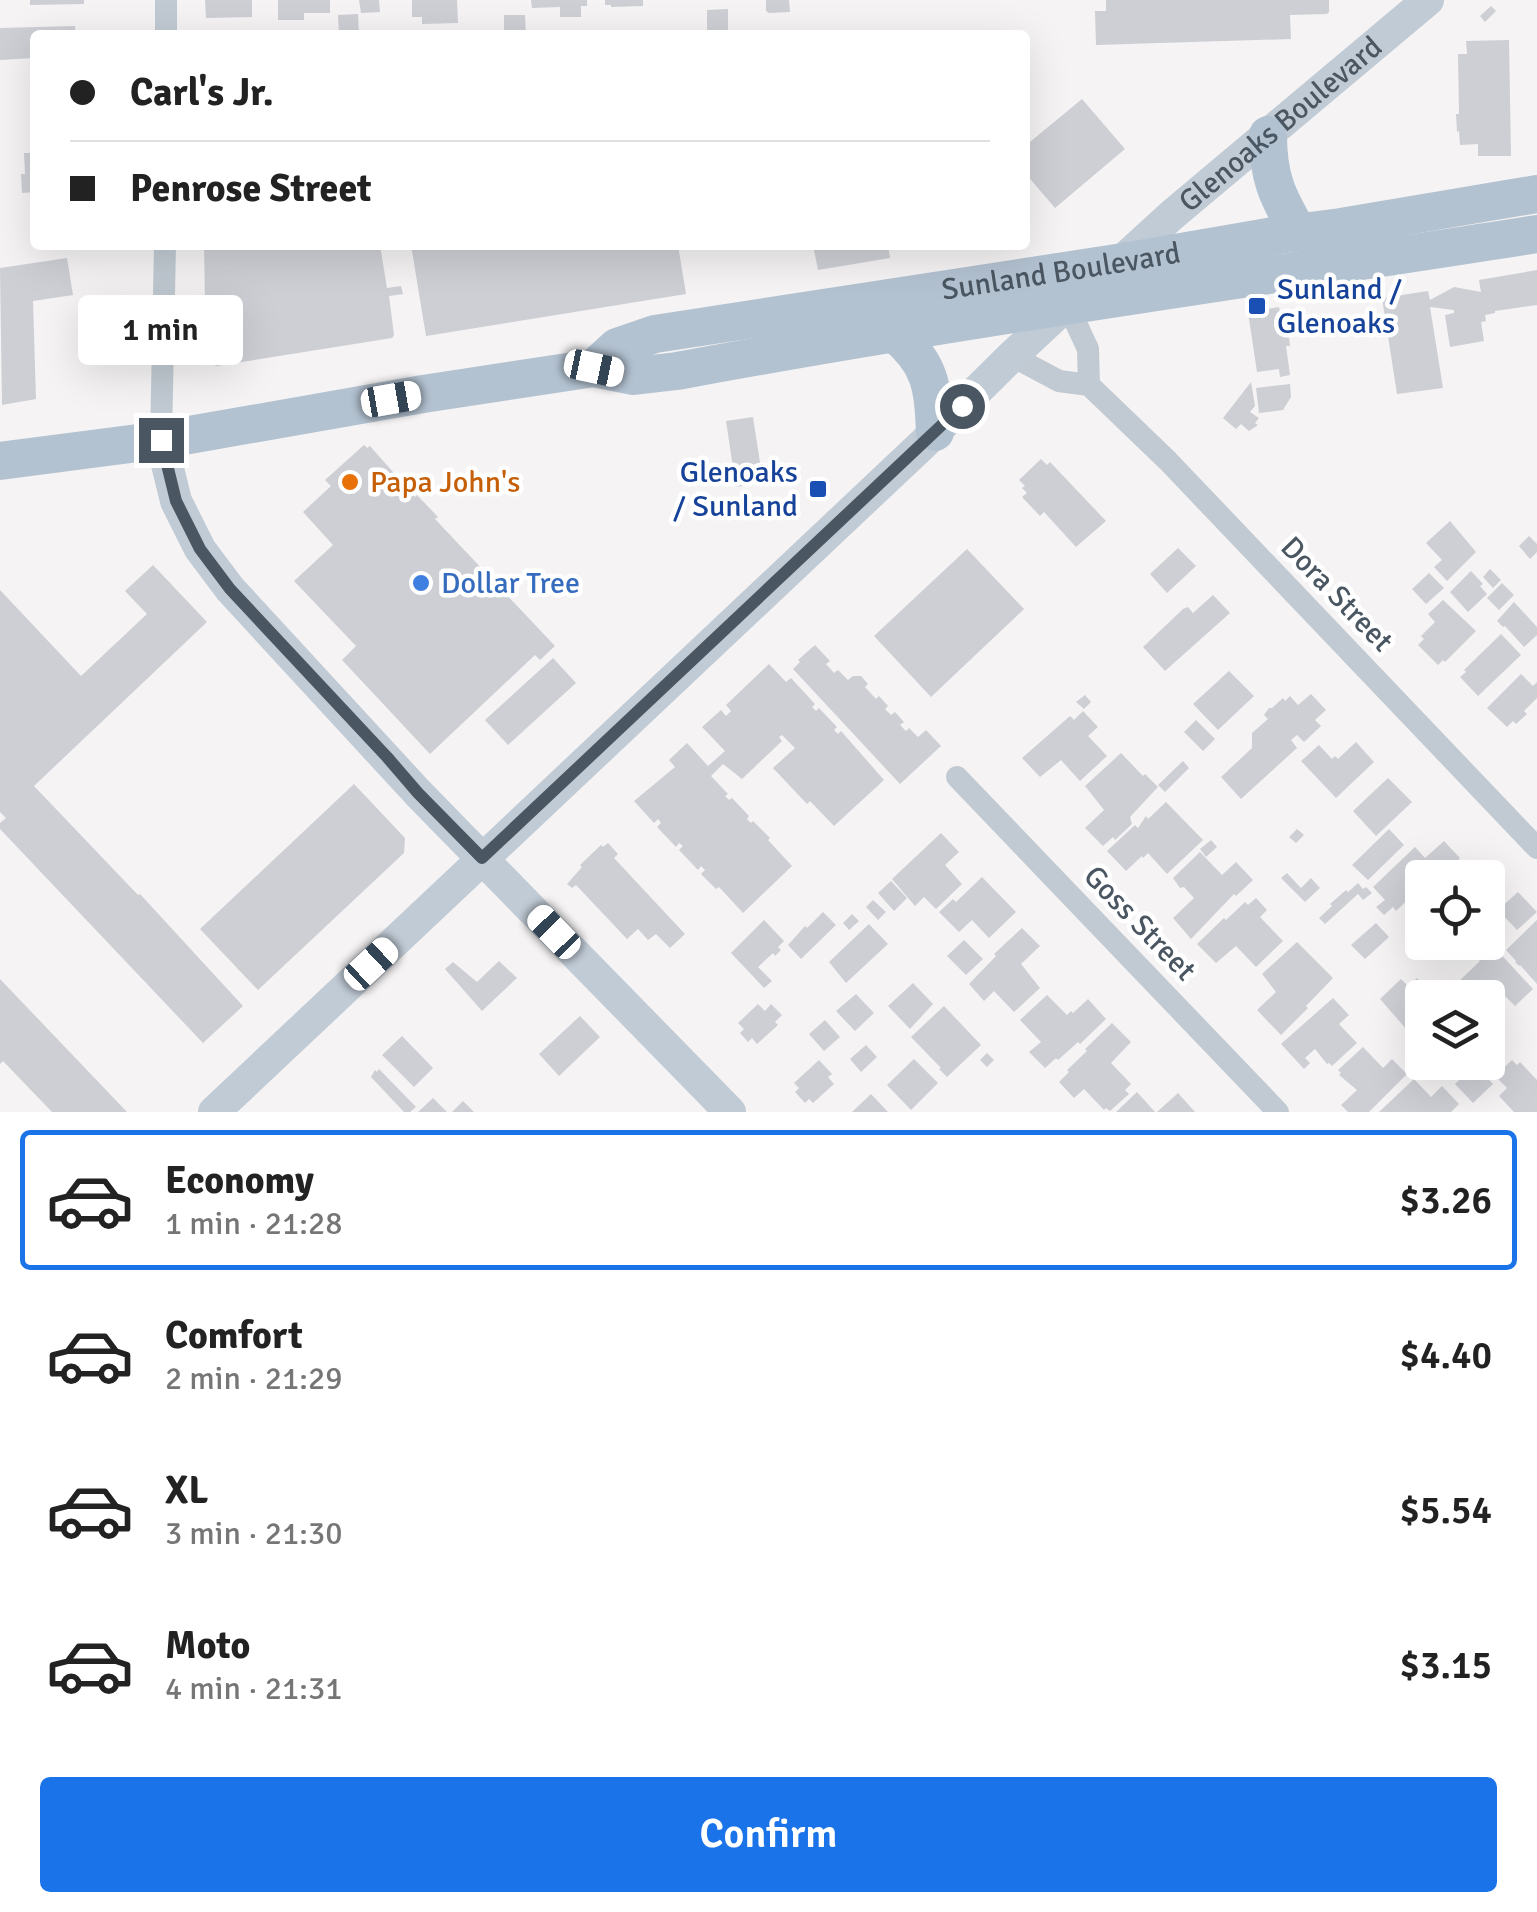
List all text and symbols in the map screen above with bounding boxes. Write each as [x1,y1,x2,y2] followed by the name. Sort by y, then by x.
[1172,29,1390,220] street label: Glenoaks Boulevard
[130,69,274,116] text: Carl's Jr.
[130,165,372,212] text: Penrose Street
[939,234,1183,309] street label: Sunland Boulevard
[1277,271,1402,342] place label: Sunland / Glenoaks
[79,295,244,365] callout: 1 min
[1246,295,1268,317] marker: Sunland / Glenoaks
[122,310,199,349] text: 1 min
[562,347,626,389] car
[359,379,423,419] car
[940,384,985,429] route start
[139,418,184,463] route end
[673,454,798,525] place label: Glenoaks / Sunland
[370,464,520,501] place label: Papa John's
[339,471,361,493] marker: Papa John's
[807,478,829,500] marker: Glenoaks / Sunland
[1273,529,1401,660] street label: Dora Street
[441,565,580,602] place label: Dollar Tree
[410,572,432,594] marker: Dollar Tree
[1076,858,1204,989] street label: Goss Street
[1405,860,1505,1080] map controls
[1405,860,1505,960] button: locate
[522,900,586,964] car
[339,933,403,995] car
[1405,980,1505,1080] button: layers
[45,1155,135,1245] icon: car
[165,1157,314,1204] text: Economy
[1399,1177,1492,1224] text: $3.26
[165,1204,343,1243] text: 1 min · 21:28
[45,1310,135,1400] icon: car
[165,1312,303,1359] text: Comfort
[1399,1332,1492,1379] text: $4.40
[165,1359,343,1398] text: 2 min · 21:29
[45,1465,135,1555] icon: car
[165,1467,208,1514] text: XL
[1399,1487,1492,1534] text: $5.54
[165,1514,343,1553] text: 3 min · 21:30
[45,1620,135,1710] icon: car
[165,1622,250,1669] text: Moto
[1399,1642,1492,1689] text: $3.15
[165,1669,343,1708] text: 4 min · 21:31
[40,1777,1497,1892] button: Confirm

